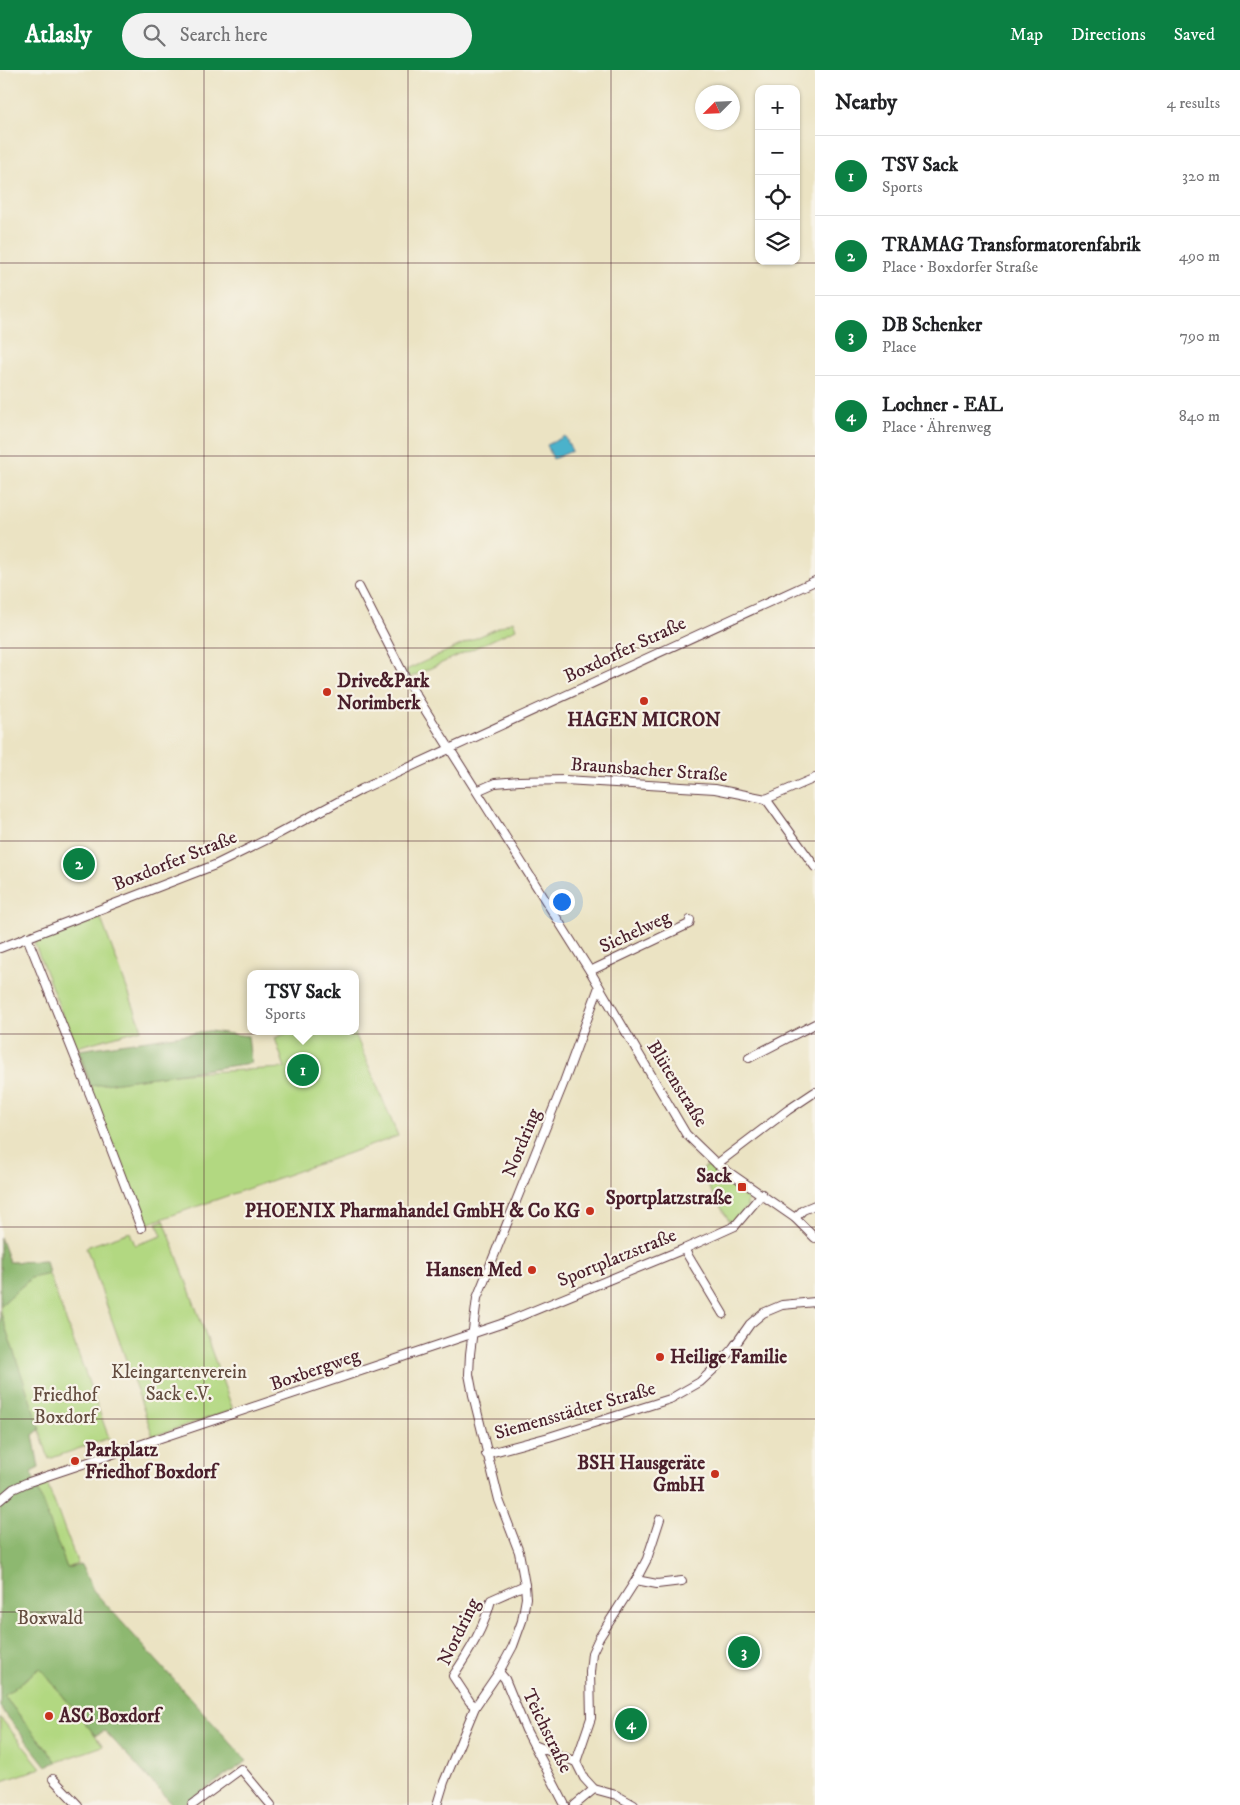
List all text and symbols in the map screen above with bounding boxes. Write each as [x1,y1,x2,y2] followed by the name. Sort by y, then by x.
[122,13,472,58] search box
[25,20,92,50] text: Atlasly
[140,21,168,49] icon: search
[180,24,268,47] text: Search here
[1010,24,1043,46] text: Map
[1071,24,1146,46] text: Directions
[1174,24,1215,46] text: Saved
[695,85,740,130] north arrow
[755,85,800,265] map controls
[755,85,800,130] button: +
[835,90,897,116] text: Nearby
[1167,93,1220,113] text: 4 results
[755,130,800,175] button: −
[882,154,958,177] text: TSV Sack
[848,166,854,186] text: 1
[1182,166,1220,186] text: 320 m
[755,175,800,220] button: locate
[882,177,923,197] text: Sports
[755,220,800,265] button: layers
[882,234,1141,257] text: TRAMAG Transformatorenfabrik
[847,246,855,266] text: 2
[1179,246,1220,266] text: 490 m
[882,257,1038,277] text: Place · Boxdorfer Straße
[882,314,982,337] text: DB Schenker
[848,326,854,346] text: 3
[1180,326,1220,346] text: 790 m
[882,337,916,357] text: Place
[882,394,1003,417] text: Lochner - EAL
[846,406,856,426] text: 4
[1179,406,1220,426] text: 840 m
[882,417,991,437] text: Place · Ährenweg
[560,612,690,688] street label: Boxdorfer Straße
[337,670,430,715] place label: Drive&Park Norimberk
[321,686,333,698] marker: Drive&Park Norimberk
[638,695,650,707] marker: HAGEN MICRON
[567,709,721,732] place label: HAGEN MICRON
[570,753,728,787] street label: Braunsbacher Straße
[110,826,241,896] street label: Boxdorfer Straße
[63,845,95,883] pin: 2
[549,889,575,915] your location
[596,905,675,958] street label: Sichelweg
[247,970,359,1035] popup
[265,981,341,1004] text: TSV Sack
[265,1004,306,1024] text: Sports
[641,1037,713,1132] street label: Blütenstraße
[287,1051,319,1089] pin: 1
[498,1105,546,1181] street label: Nordring
[606,1165,733,1210] place label: Sack Sportplatzstraße
[736,1181,748,1193] marker: Sack Sportplatzstraße
[245,1200,581,1223] place label: PHOENIX Pharmahandel GmbH & Co KG
[584,1205,596,1217] marker: PHOENIX Pharmahandel GmbH & Co KG
[554,1224,680,1292] street label: Sportplatzstraße
[425,1259,523,1282] place label: Hansen Med
[526,1264,538,1276] marker: Hansen Med
[267,1344,364,1396] street label: Boxbergweg
[670,1346,787,1369] place label: Heilige Familie
[654,1351,666,1363] marker: Heilige Familie
[111,1361,247,1406] park label: Kleingartenverein Sack e.V.
[492,1377,658,1445] street label: Siemensstädter Straße
[32,1384,101,1429] park label: Friedhof Boxdorf
[85,1439,220,1484] place label: Parkplatz Friedhof Boxdorf
[577,1452,705,1497] place label: BSH Hausgeräte GmbH
[69,1455,81,1467] marker: Parkplatz Friedhof Boxdorf
[709,1468,721,1480] marker: BSH Hausgeräte GmbH
[433,1594,485,1669] street label: Nordring
[17,1607,83,1630] park label: Boxwald
[728,1633,760,1671] pin: 3
[517,1685,577,1777] street label: Teichstraße
[58,1705,164,1728] place label: ASC Boxdorf
[615,1705,647,1743] pin: 4
[43,1710,55,1722] marker: ASC Boxdorf

